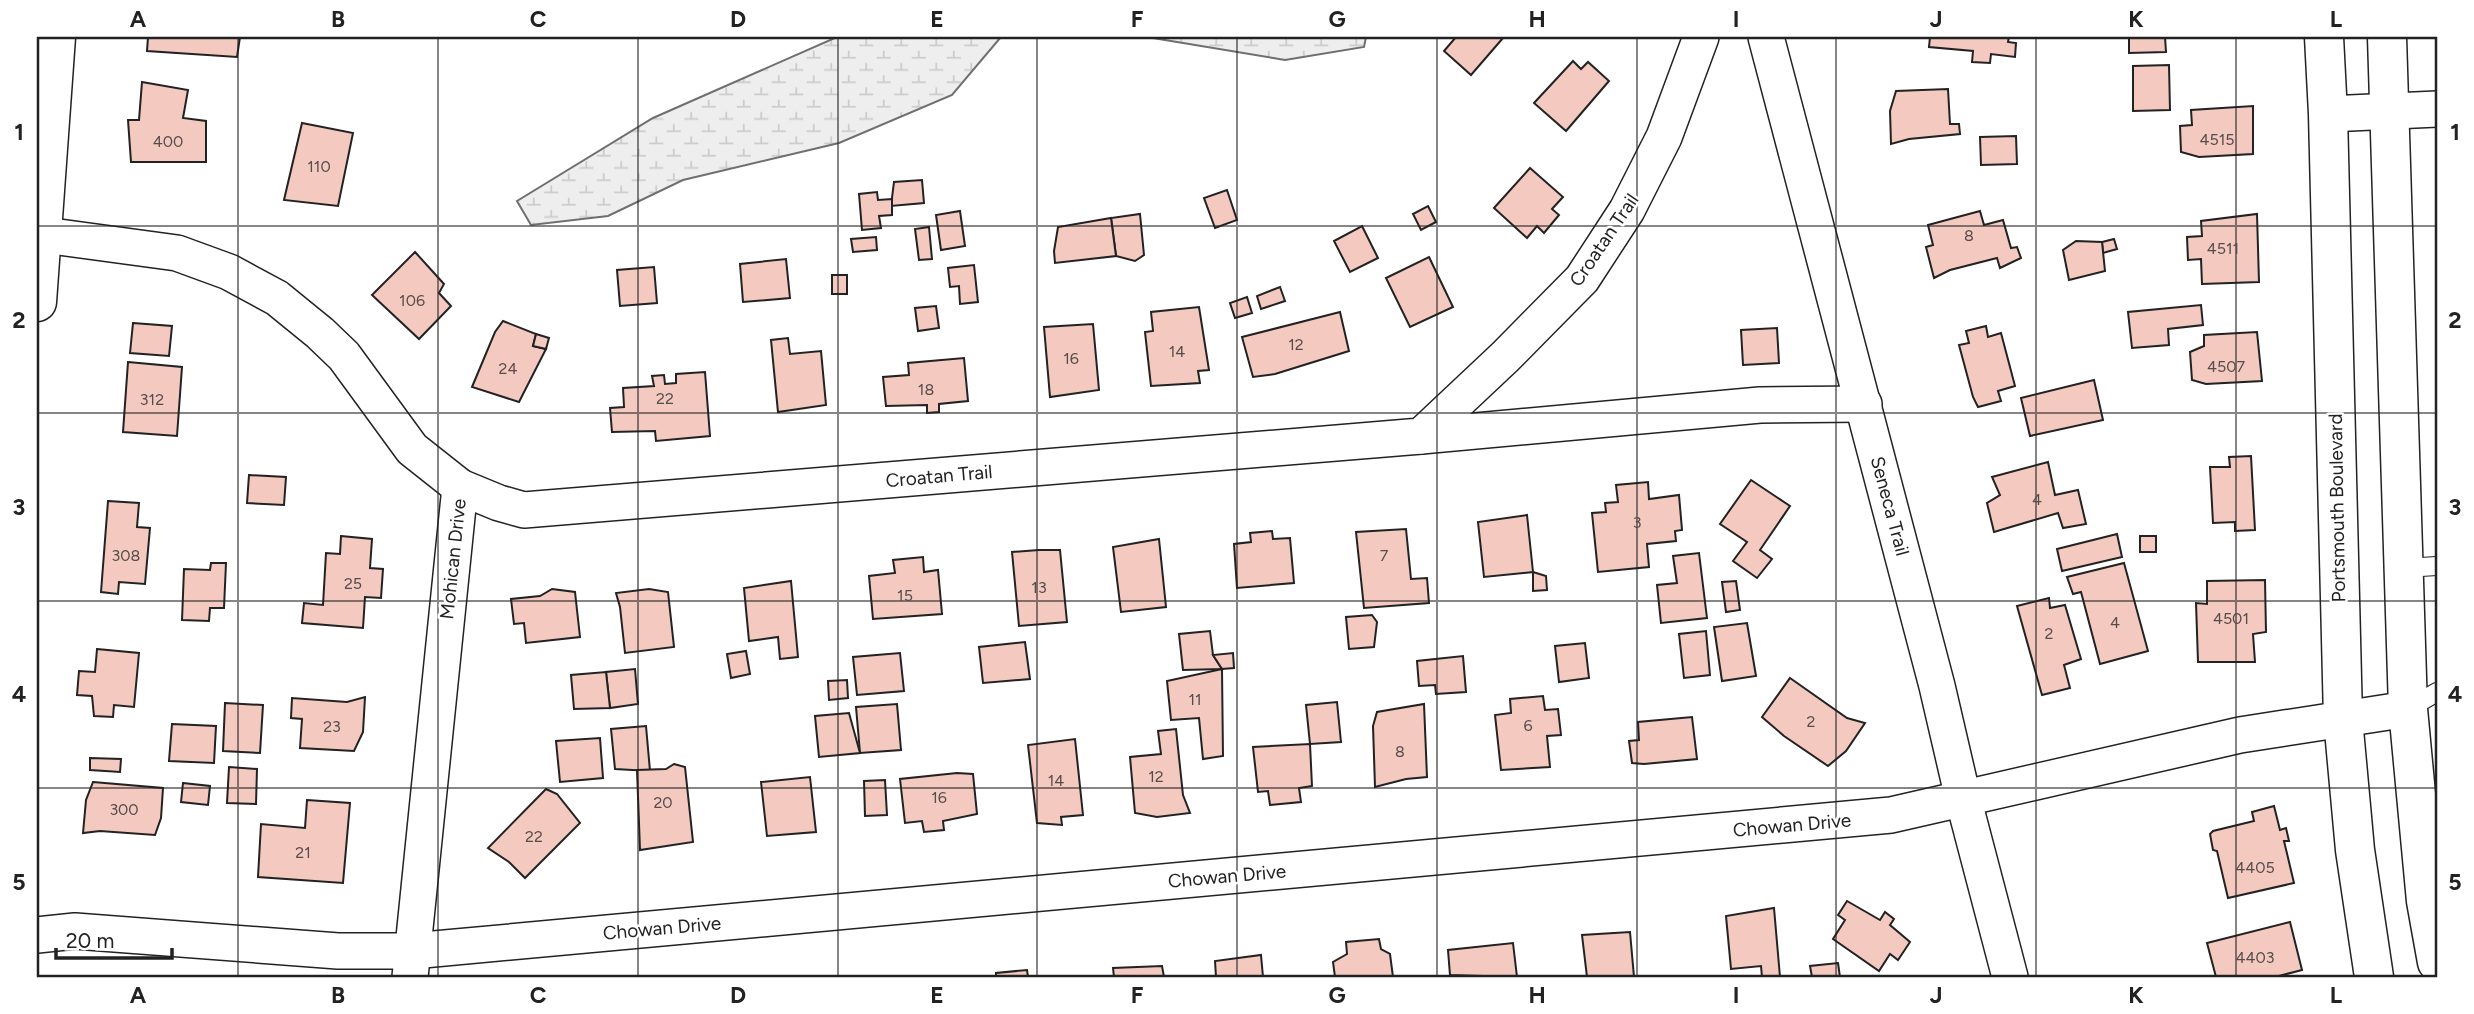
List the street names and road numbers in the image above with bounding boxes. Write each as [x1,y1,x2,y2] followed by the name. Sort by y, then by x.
[1564,189,1644,291] street label: Croatan Trail
[2324,413,2350,603] street label: Portsmouth Boulevard
[1866,454,1914,558] street label: Seneca Trail
[885,460,993,492] street label: Croatan Trail
[435,497,471,621] street label: Mohican Drive
[1732,808,1852,842] street label: Chowan Drive
[1167,859,1287,893] street label: Chowan Drive
[602,911,722,945] street label: Chowan Drive

